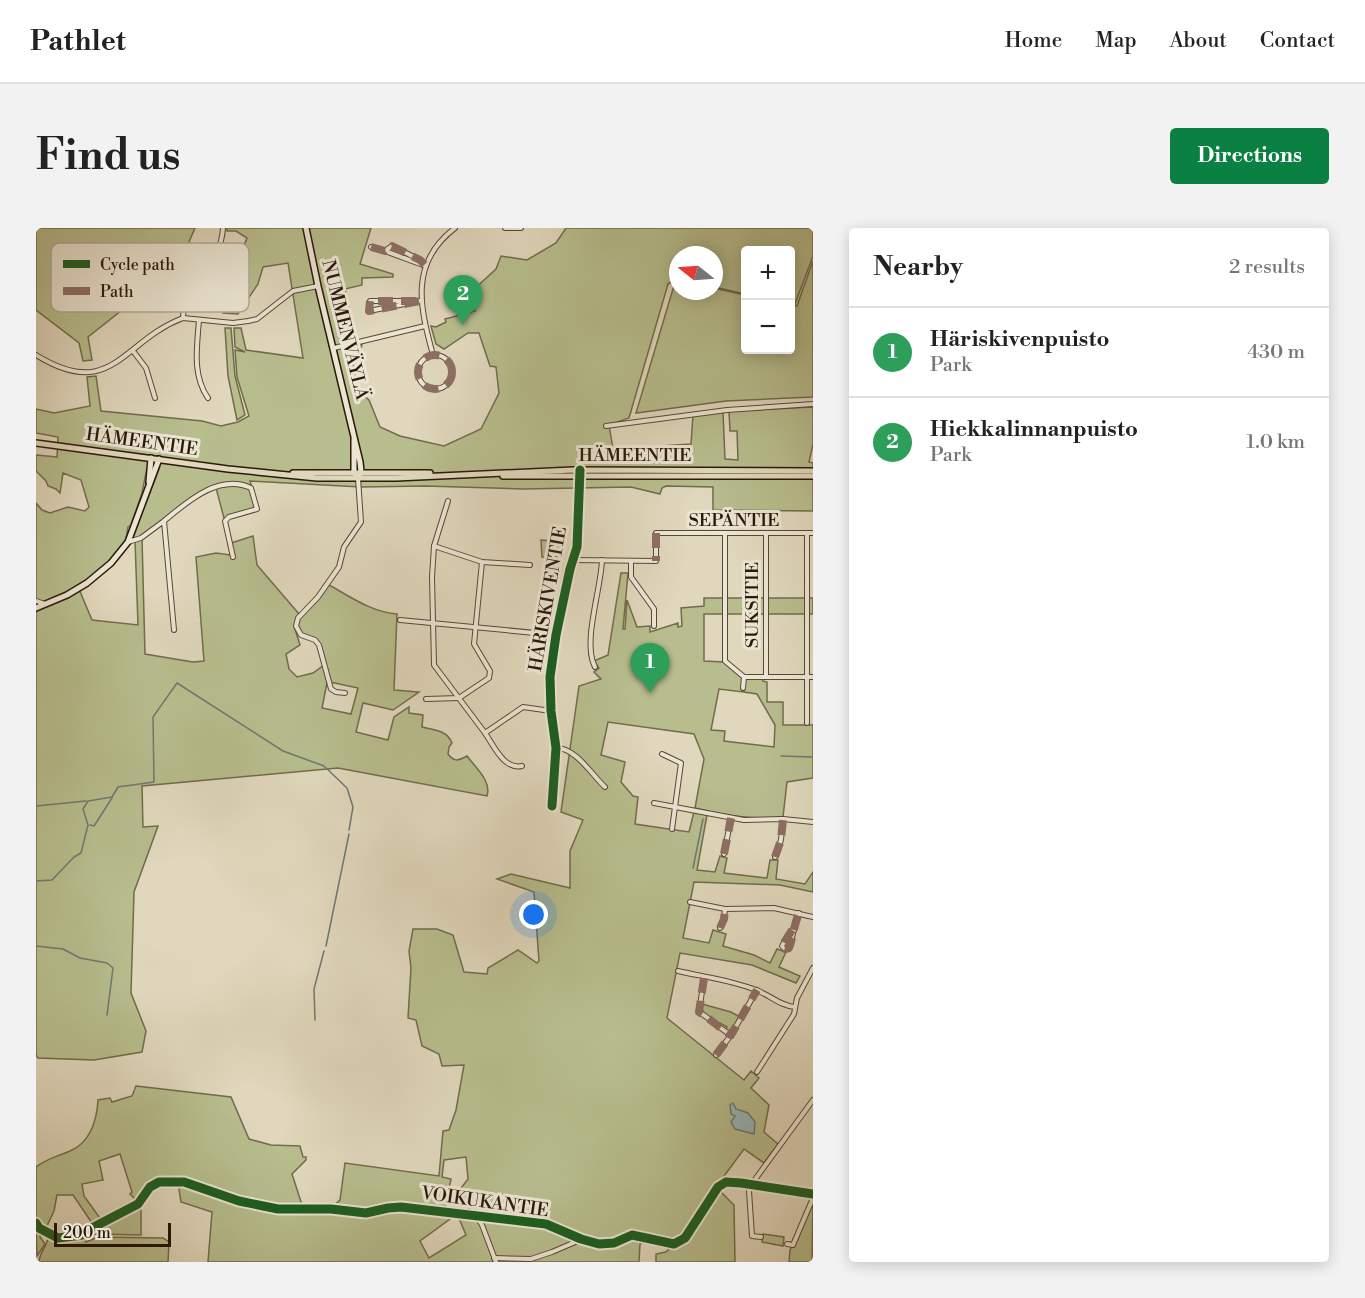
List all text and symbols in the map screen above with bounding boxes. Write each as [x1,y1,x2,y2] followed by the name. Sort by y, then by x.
[30,24,126,59] text: Pathlet
[1005,28,1062,54] text: Home
[1095,28,1137,54] text: Map
[1170,28,1227,54] text: About
[1260,28,1335,54] text: Contact
[1170,128,1329,184] button: Directions
[36,130,180,183] text: Find us
[51,243,249,312] legend
[669,246,723,300] north arrow
[741,246,795,354] map controls
[741,246,795,300] button: +
[873,251,963,283] text: Nearby
[100,255,175,275] text: Cycle path
[1229,255,1305,280] text: 2 results
[316,257,374,403] street label: NUMMENVÄYLÄ
[444,276,482,325] pin: 2
[100,282,134,302] text: Path
[741,300,795,354] button: −
[930,326,1109,353] text: Häriskivenpuisto
[888,340,897,365] text: 1
[1247,340,1305,365] text: 430 m
[930,353,972,378] text: Park
[930,416,1138,443] text: Hiekkalinnanpuisto
[84,423,200,461] street label: HÄMEENTIE
[886,430,899,455] text: 2
[1246,430,1305,455] text: 1.0 km
[930,443,972,468] text: Park
[579,444,691,467] street label: HÄMEENTIE
[688,509,780,532] street label: SEPÄNTIE
[524,525,572,673] street label: HÄRISKIVENTIE
[741,562,764,648] street label: SUKSITIE
[630,644,670,693] pin: 1
[519,900,548,929] your location
[419,1182,550,1222] street label: VOIKUKANTIE
[54,1220,171,1248] scale bar
[63,1223,111,1243] text: 200 m

